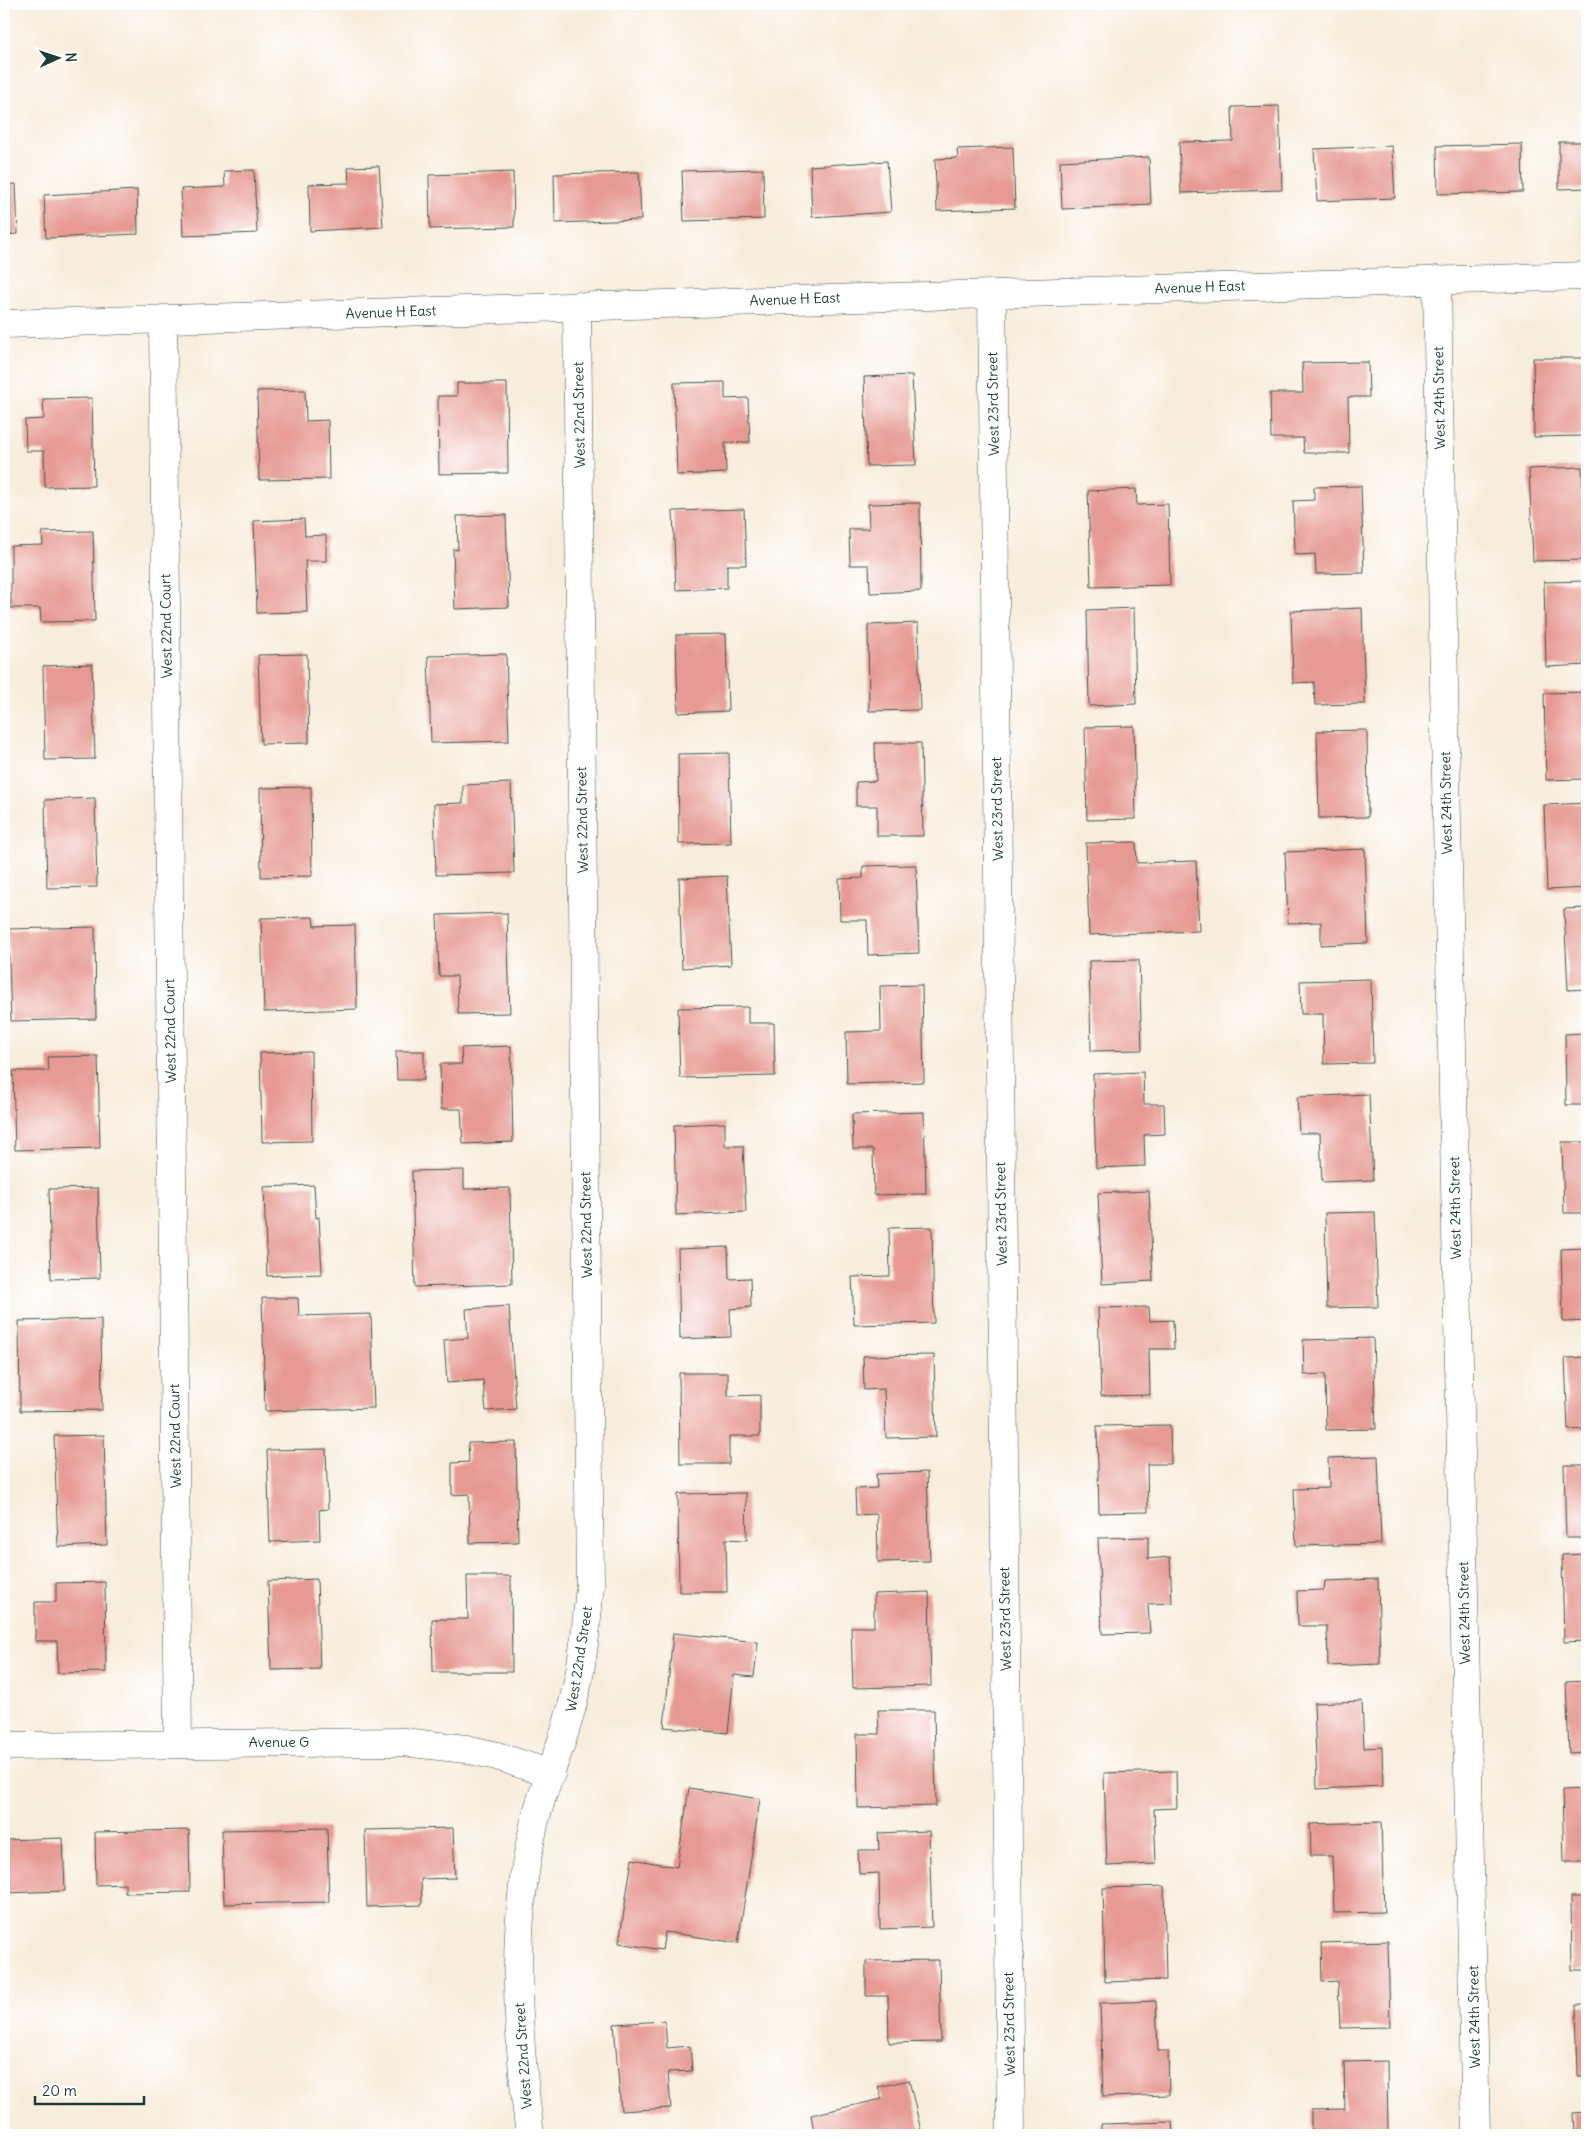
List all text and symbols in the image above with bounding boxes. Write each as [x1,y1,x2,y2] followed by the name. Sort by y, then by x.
[32,32,82,82] north arrow
[62,52,80,63] text: N
[1154,276,1246,298] street label: Avenue H East
[749,288,841,310] street label: Avenue H East
[345,301,437,323] street label: Avenue H East
[1429,346,1449,450] street label: West 24th Street
[983,351,1003,456] street label: West 23rd Street
[569,361,589,468] street label: West 22nd Street
[156,573,176,679] street label: West 22nd Court
[1436,751,1456,855] street label: West 24th Street
[987,756,1007,861] street label: West 23rd Street
[572,766,592,873] street label: West 22nd Street
[160,978,180,1084] street label: West 22nd Court
[1445,1156,1465,1260] street label: West 24th Street
[991,1161,1011,1266] street label: West 23rd Street
[576,1171,596,1278] street label: West 22nd Street
[165,1383,185,1489] street label: West 22nd Court
[1454,1561,1474,1665] street label: West 24th Street
[995,1566,1015,1671] street label: West 23rd Street
[562,1605,596,1713] street label: West 22nd Street
[249,1733,309,1751] street label: Avenue G
[1464,1965,1484,2069] street label: West 24th Street
[999,1971,1019,2076] street label: West 23rd Street
[510,2002,536,2110] street label: West 22nd Street
[35,2074,144,2106] scale bar
[42,2081,77,2100] text: 20 m

